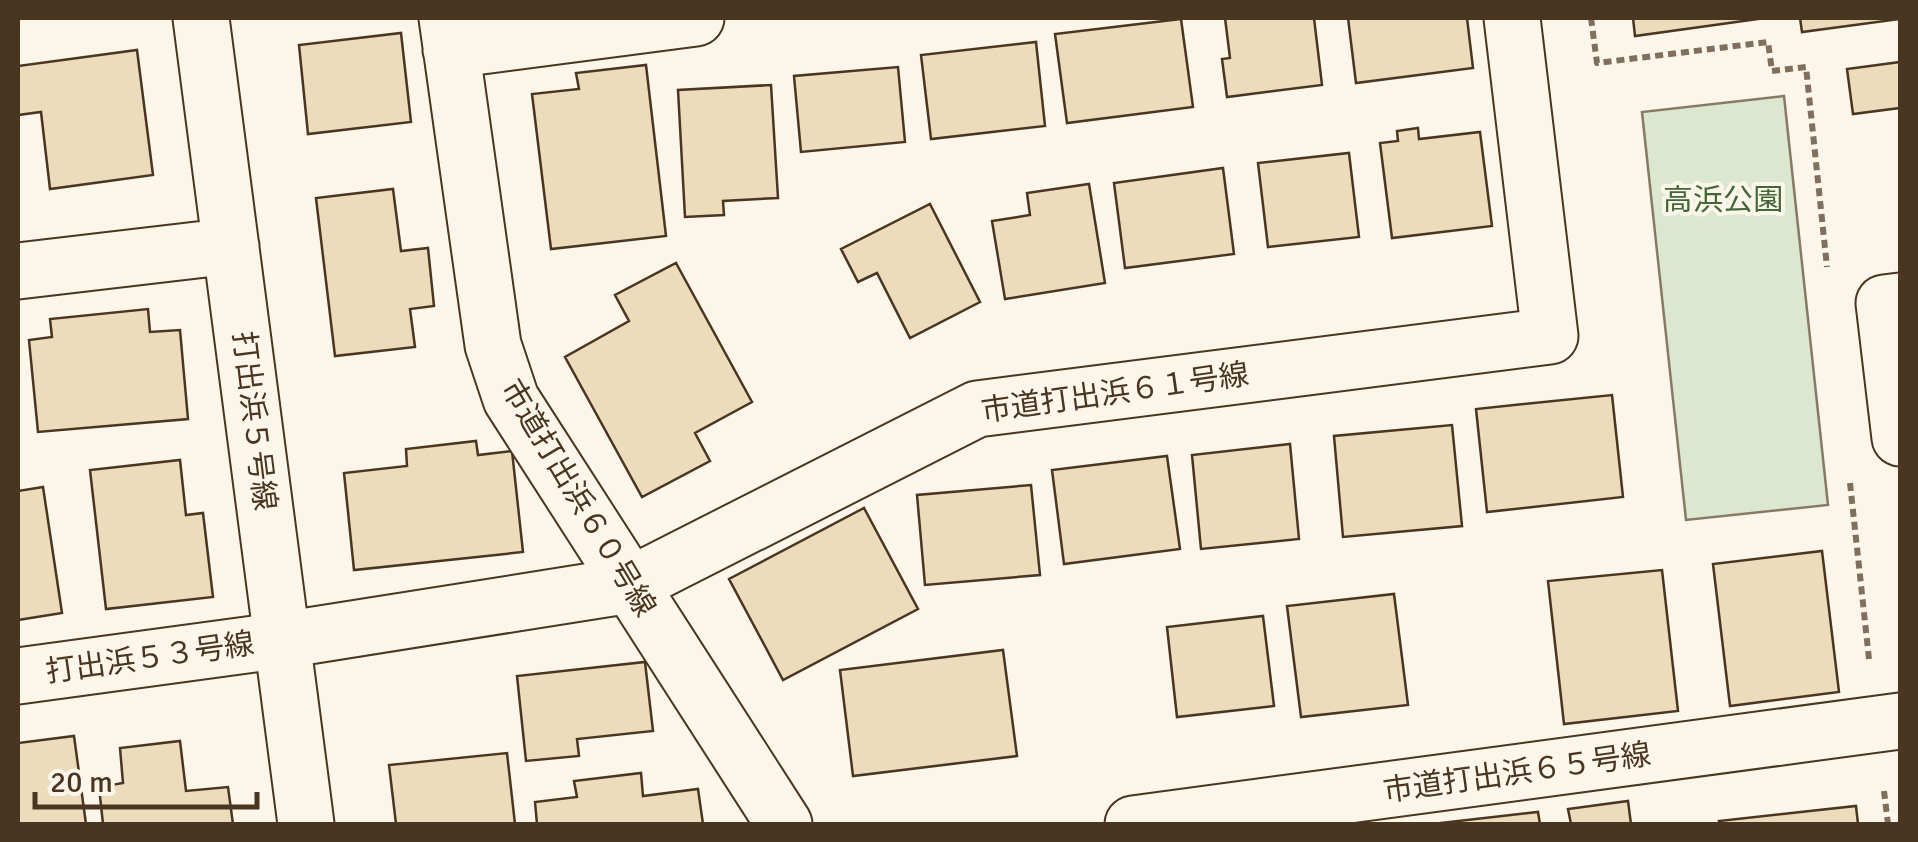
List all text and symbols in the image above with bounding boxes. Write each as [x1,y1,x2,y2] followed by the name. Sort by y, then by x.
[1663,182,1783,219] park label: 高浜公園
[225,329,283,513] street label: 打出浜５号線
[979,356,1251,430] street label: 市道打出浜６１号線
[493,373,663,623] street label: 市道打出浜６０号線
[43,625,257,691] street label: 打出浜５３号線
[1381,736,1653,810] street label: 市道打出浜６５号線
[35,747,258,809] scale bar
[50,764,113,801] text: 20 m

